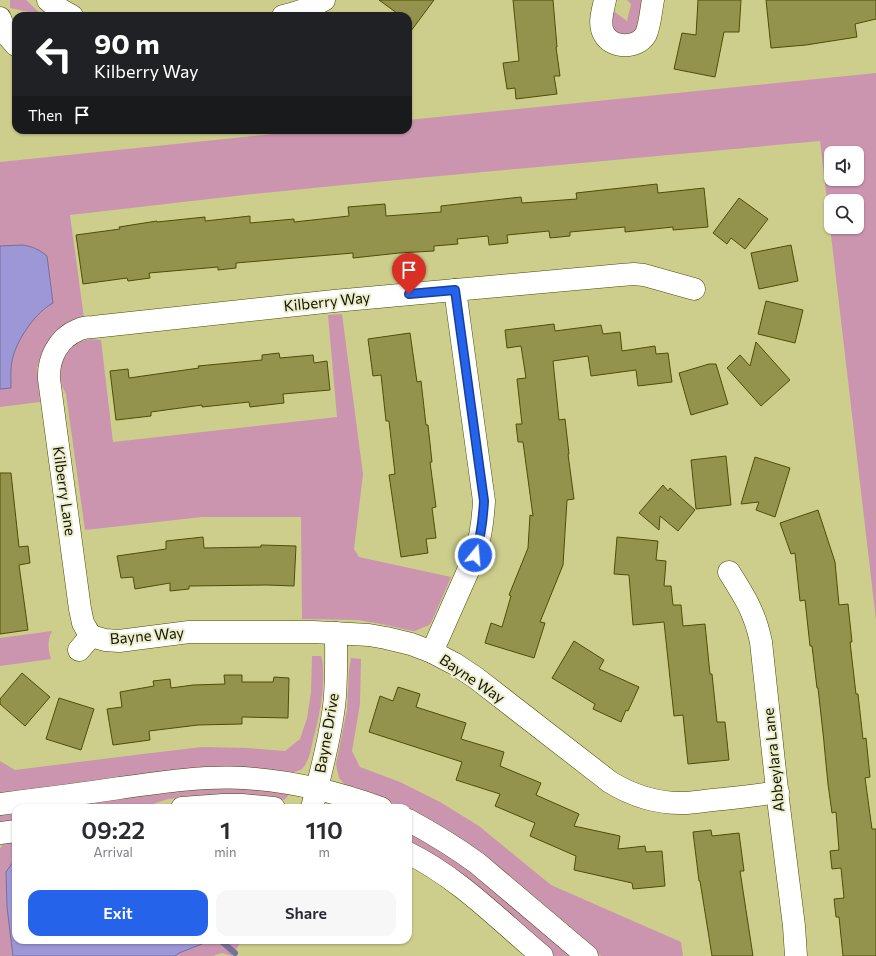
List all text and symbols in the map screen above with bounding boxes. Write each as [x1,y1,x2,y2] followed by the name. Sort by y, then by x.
[94,26,160,60] text: 90 m
[28,28,80,80] icon: left
[94,60,199,82] text: Kilberry Way
[71,104,93,126] icon: arrive
[28,106,63,124] text: Then
[824,146,864,234] map controls
[824,146,864,186] button: sound
[824,194,864,234] button: search
[392,253,426,294] pin
[398,259,420,281] icon: arrive
[283,287,371,315] street label: Kilberry Way
[50,445,80,537] street label: Kilberry Lane
[454,534,496,576] position arrow
[109,623,185,647] street label: Bayne Way
[437,650,509,707] street label: Bayne Way
[310,691,342,774] street label: Bayne Drive
[759,707,787,813] street label: Abbeylara Lane
[81,815,145,844] text: 09:22
[220,815,231,844] text: 1
[306,815,343,844] text: 110
[93,844,133,860] text: Arrival
[214,844,236,860] text: min
[319,844,330,860] text: m
[28,890,208,936] button: Exit
[216,890,396,936] button: Share

